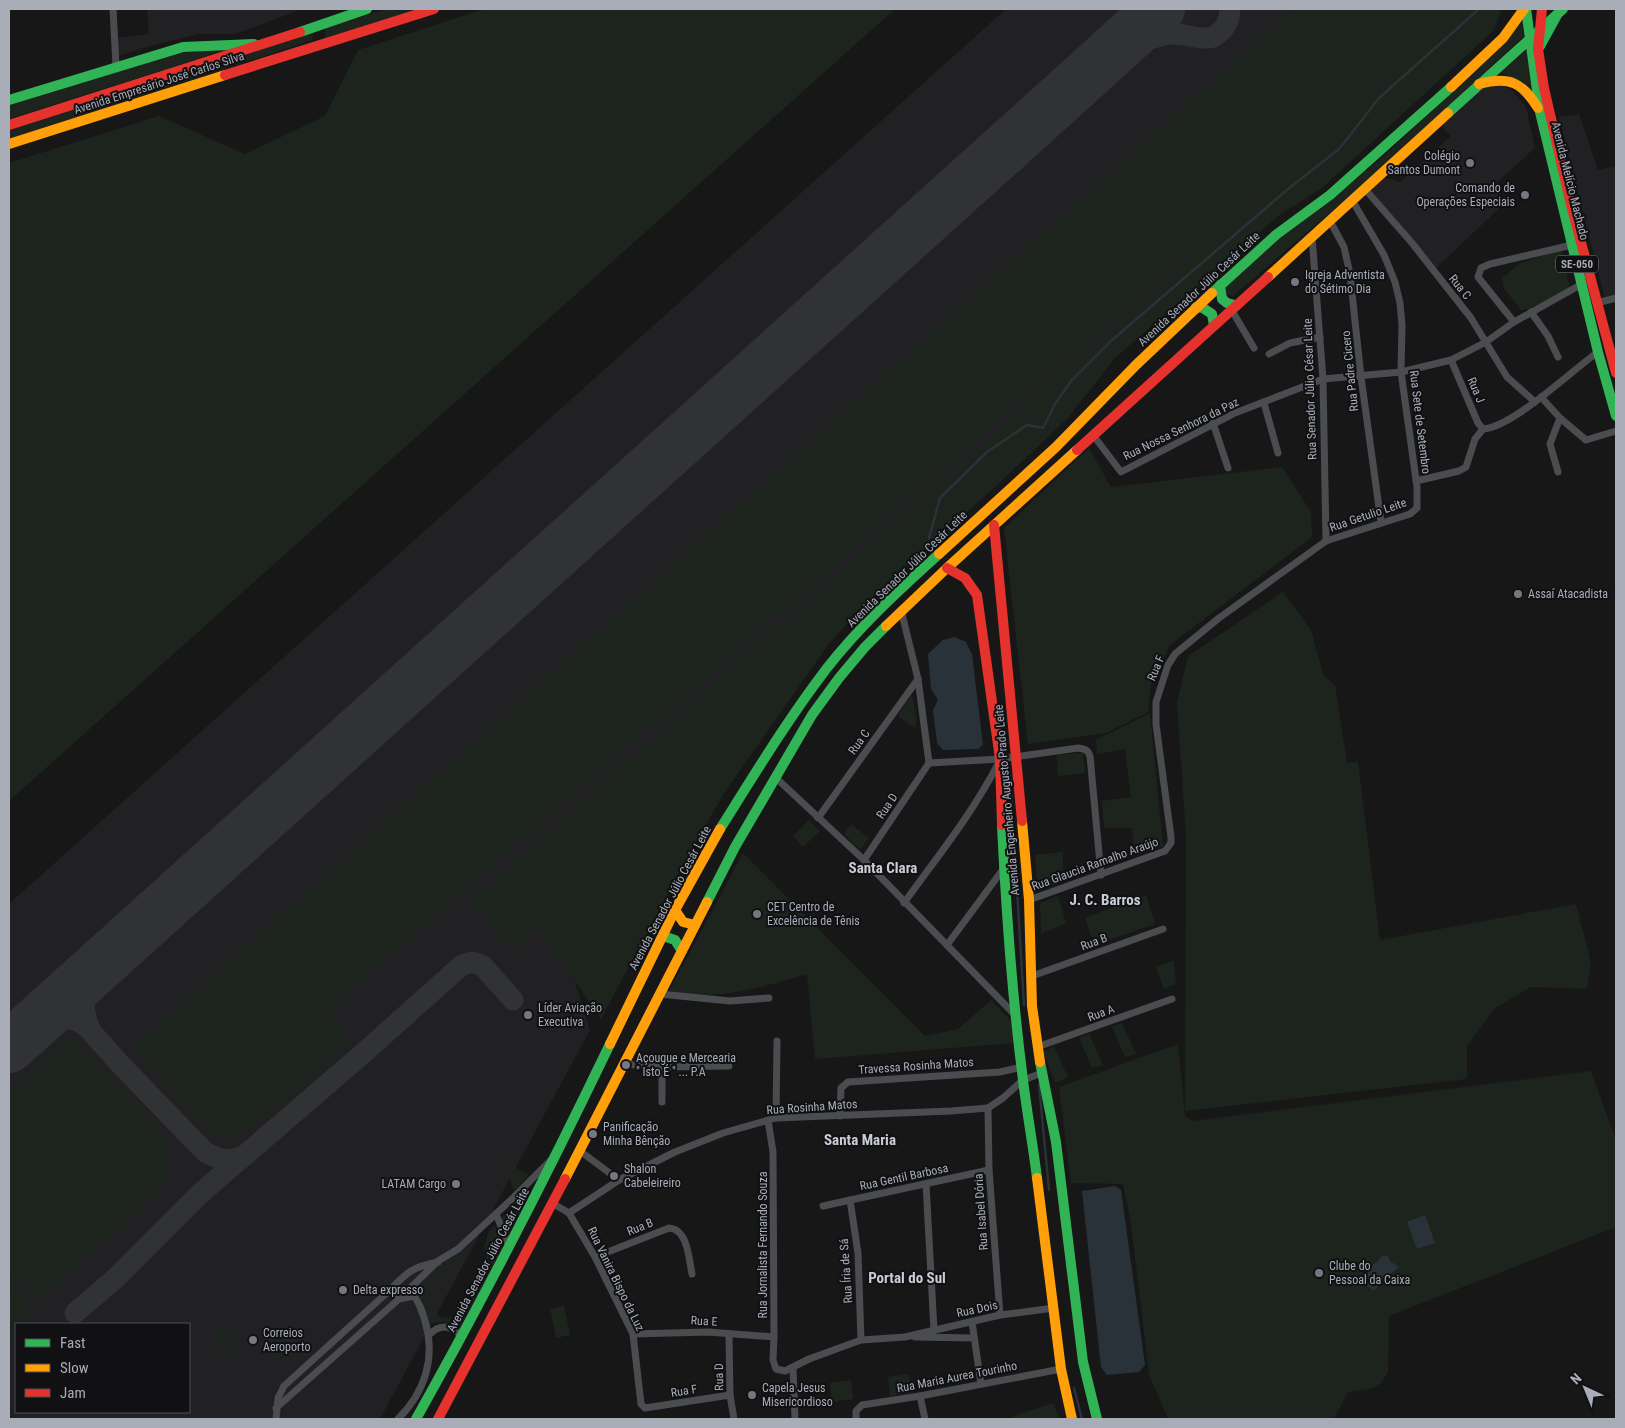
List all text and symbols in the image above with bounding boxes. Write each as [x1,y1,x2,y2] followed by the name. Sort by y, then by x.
[72,49,246,117] street label: Avenida Empresário José Carlos Silva
[1549,120,1591,242] street label: Avenida Melício Machado
[1387,149,1460,177] place label: Colégio Santos Dumont
[1464,157,1476,169] marker: Colégio Santos Dumont
[1416,181,1515,209] place label: Comando de Operações Especiais
[1519,189,1531,201] marker: Comando de Operações Especiais
[1135,229,1263,349] street label: Avenida Senador Júlio Cesár Leite
[1556,255,1598,272] road number: SE-050
[1305,268,1385,296] place label: Igreja Adventista do Sétimo Dia
[1446,272,1474,302] street label: Rua C
[1289,276,1301,288] marker: Igreja Adventista do Sétimo Dia
[1301,318,1319,460] street label: Rua Senador Júlio César Leite
[1339,330,1361,412] street label: Rua Padre Cicero
[1407,369,1433,475] street label: Rua Sete de Setembro
[1464,375,1488,405] street label: Rua J
[1121,395,1241,463] street label: Rua Nossa Senhora da Paz
[1328,495,1409,535] street label: Rua Getulio Leite
[844,508,970,630] street label: Avenida Senador Júlio Cesár Leite
[1528,587,1608,601] place label: Assaí Atacadista
[1512,588,1524,600] marker: Assaí Atacadista
[1144,653,1168,683] street label: Rua F
[992,703,1022,896] street label: Avenida Engenheiro Augusto Prado Leite
[845,727,873,757] street label: Rua C
[873,791,901,821] street label: Rua D
[626,823,714,973] street label: Avenida Senador Júlio Cesár Leite
[1030,835,1160,893] street label: Rua Glaucia Ramalho Araújo
[849,859,917,877] district label: Santa Clara
[1070,891,1141,909] district label: J. C. Barros
[767,900,860,928] place label: CET Centro de Excelência de Tênis
[751,908,763,920] marker: CET Centro de Excelência de Tênis
[1079,931,1109,953] street label: Rua B
[538,1001,602,1029] place label: Líder Aviação Executiva
[1086,1002,1116,1024] street label: Rua A
[522,1009,534,1021] marker: Líder Aviação Executiva
[636,1051,736,1079] place label: Açougue e Mercearia " Isto É " ... P.A
[858,1055,974,1077] street label: Travessa Rosinha Matos
[620,1059,632,1071] marker: Açougue e Mercearia " Isto É " ... P.A
[766,1097,858,1117] street label: Rua Rosinha Matos
[603,1120,670,1148] place label: Panificação Minha Bênção
[587,1128,599,1140] marker: Panificação Minha Bênção
[824,1131,896,1149] district label: Santa Maria
[858,1161,950,1193] street label: Rua Gentil Barbosa
[624,1162,681,1190] place label: Shalon Cabeleireiro
[608,1170,620,1182] marker: Shalon Cabeleireiro
[756,1171,770,1318] street label: Rua Jornalista Fernando Souza
[971,1173,991,1251] street label: Rua Isabel Dória
[381,1177,446,1191] place label: LATAM Cargo
[450,1178,462,1190] marker: LATAM Cargo
[444,1185,532,1335] street label: Avenida Senador Júlio Cesár Leite
[625,1215,655,1239] street label: Rua B
[585,1225,647,1333] street label: Rua Vanira Bispo da Luz
[836,1238,855,1304] street label: Rua Íria de Sá
[1329,1259,1410,1287] place label: Clube do Pessoal da Caixa
[1313,1267,1325,1279] marker: Clube do Pessoal da Caixa
[868,1269,946,1287] district label: Portal do Sul
[353,1283,423,1297] place label: Delta expresso
[337,1284,349,1296] marker: Delta expresso
[955,1298,999,1320] street label: Rua Dois
[690,1313,718,1329] street label: Rua E
[15,1323,190,1413] legend
[263,1326,310,1354] place label: Correios Aeroporto
[60,1334,85,1352] text: Fast
[247,1334,259,1346] marker: Correios Aeroporto
[896,1358,1018,1396] street label: Rua Maria Aurea Tourinho
[60,1359,89,1377] text: Slow
[712,1363,726,1391] street label: Rua D
[1560,1363,1610,1413] north arrow
[1567,1370,1585,1387] text: N
[762,1381,833,1409] place label: Capela Jesus Misericordioso
[670,1382,698,1400] street label: Rua F
[60,1384,86,1402] text: Jam
[746,1389,758,1401] marker: Capela Jesus Misericordioso

